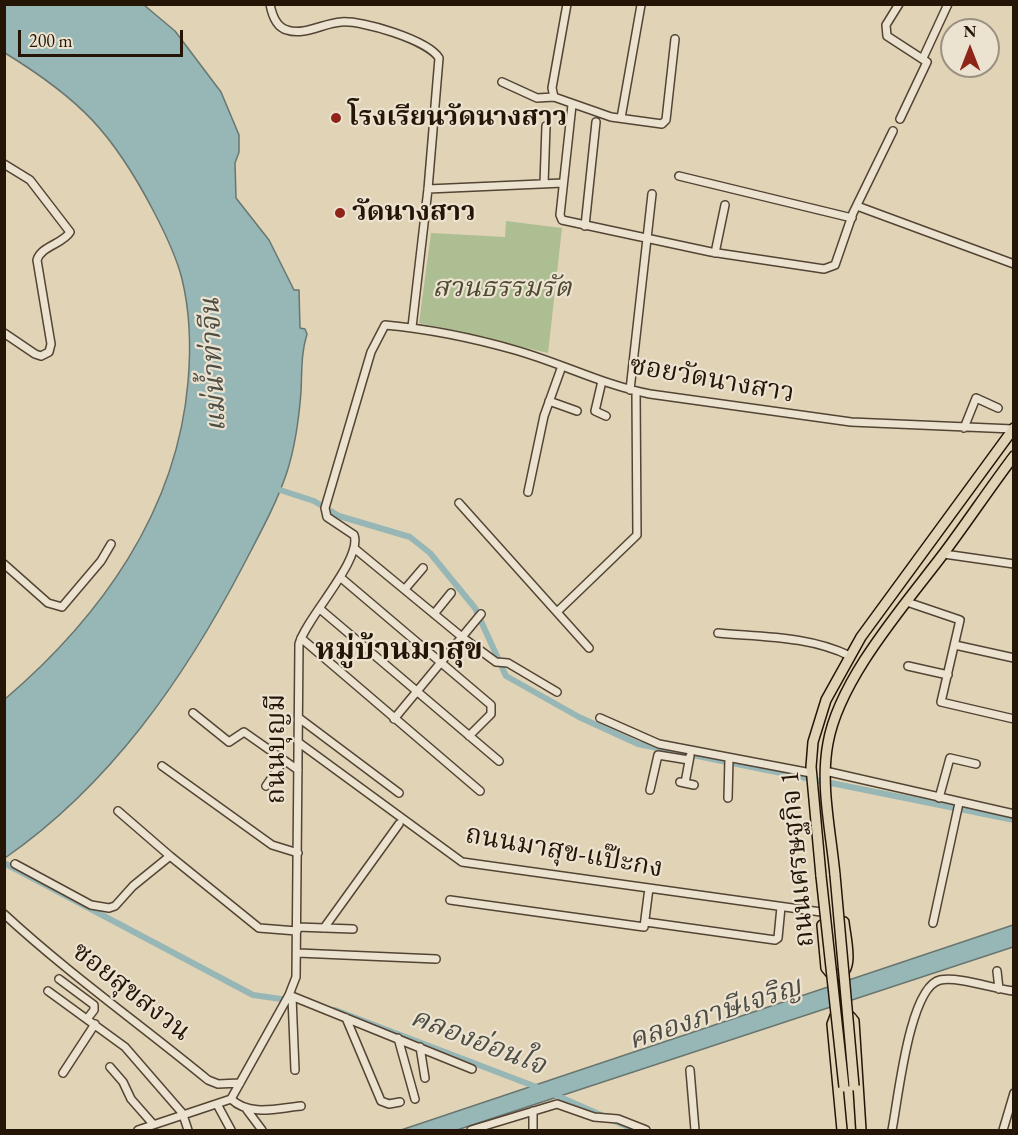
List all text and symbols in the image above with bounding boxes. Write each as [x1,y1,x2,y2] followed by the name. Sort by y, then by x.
[21,18,186,56] scale bar
[940,18,1000,78] north arrow
[964,21,976,42] text: N
[29,29,73,52] text: 200 m
[348,102,567,134] place label: โรงเรียนวัดนางสาว
[329,111,343,125] marker: โรงเรียนวัดนางสาว
[352,197,476,229] place label: วัดนางสาว
[333,206,347,220] marker: วัดนางสาว
[433,273,571,305] park label: สวนธรรมรัต
[194,297,234,433] water label: แม่น้ำท่าจีน
[627,350,797,410] street label: ซอยวัดนางสาว
[315,633,483,669] district label: หมู่บ้านมาสุข
[261,694,293,804] street label: ถนนบุญมี
[774,769,822,949] street label: ถนนเศรษฐกิจ 1
[463,819,665,885] street label: ถนนมาสุข-แป๊ะกง
[65,936,197,1048] street label: ซอยสุขสงวน
[624,970,806,1058] water label: คลองภาษีเจริญ
[406,1001,550,1083] water label: คลองอ่อนใจ

